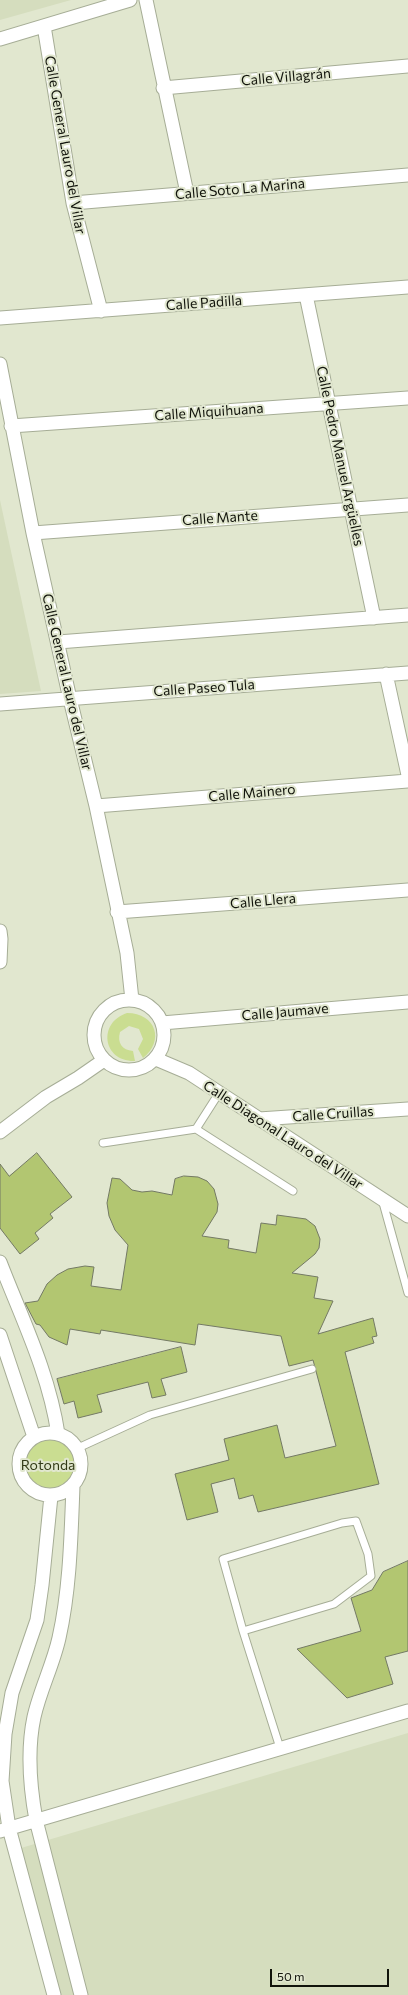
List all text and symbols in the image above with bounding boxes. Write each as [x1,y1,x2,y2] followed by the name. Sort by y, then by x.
[41,55,89,235] street label: Calle General Lauro del Villar
[240,65,332,89] street label: Calle Villagrán
[174,175,306,203] street label: Calle Soto La Marina
[165,292,243,314] street label: Calle Padilla
[313,365,367,547] street label: Calle Pedro Manuel Argüelles
[154,400,264,424] street label: Calle Miquihuana
[182,507,258,529] street label: Calle Mante
[38,592,96,772] street label: Calle General Lauro del Villar
[153,676,255,700] street label: Calle Paseo Tula
[208,781,296,805] street label: Calle Mainero
[229,890,297,912] street label: Calle Llera
[241,1000,329,1024] street label: Calle Jaumave
[200,1077,366,1193] street label: Calle Diagonal Lauro del Villar
[292,1103,374,1125] street label: Calle Cruillas
[21,1457,75,1473] park label: Rotonda
[272,1961,391,1987] scale bar
[277,1969,305,1983] text: 50 m

